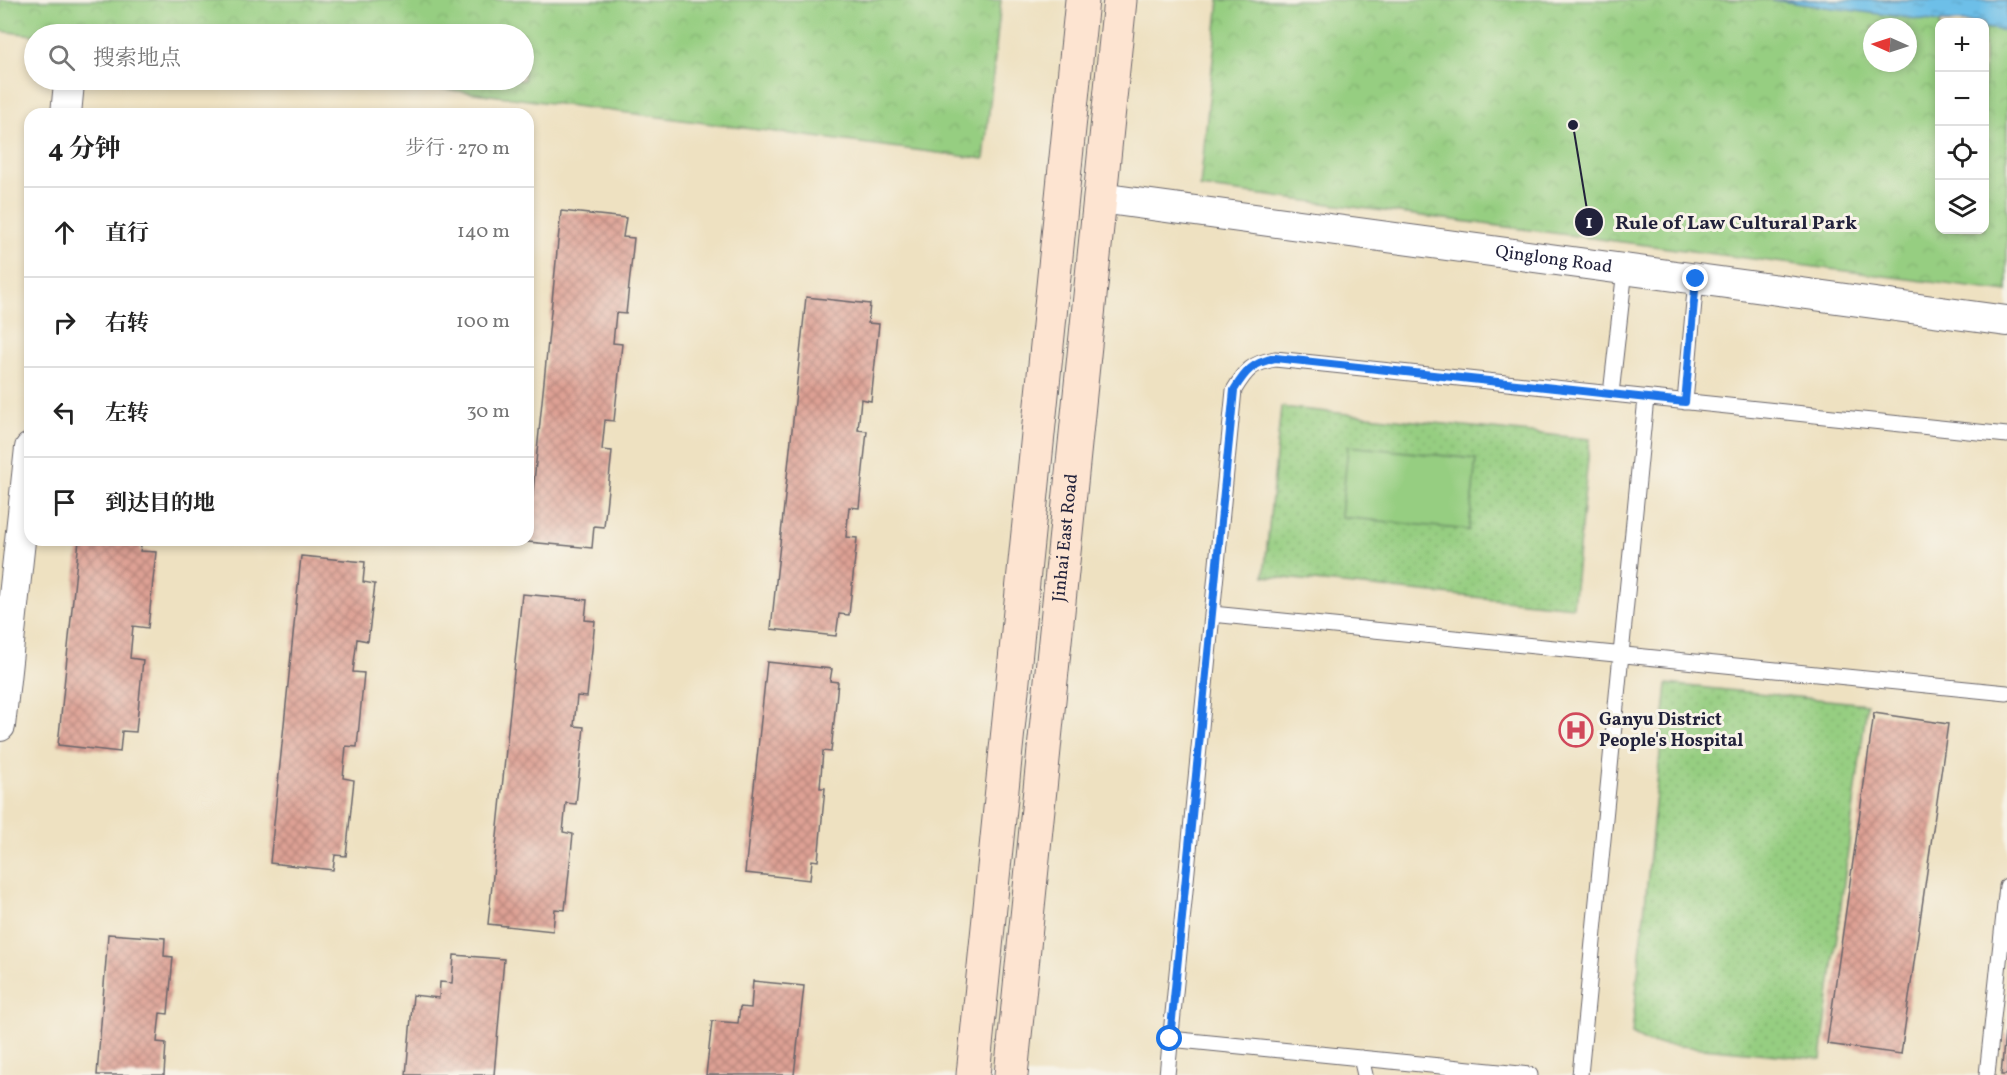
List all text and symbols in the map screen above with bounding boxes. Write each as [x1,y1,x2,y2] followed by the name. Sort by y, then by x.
[1863,18,1917,72] north arrow
[1935,18,1989,234] map controls
[1935,18,1989,72] button: +
[24,24,534,90] search box
[45,41,78,74] icon: search
[93,44,181,75] text: 搜索地点
[1935,72,1989,126] button: −
[1935,126,1989,180] button: locate
[48,132,121,168] text: 4 分钟
[405,135,510,163] text: 步行 · 270 m
[1935,180,1989,234] button: layers
[1574,203,1869,241] callout: Rule of Law Cultural Park
[1615,210,1857,238] text: Rule of Law Cultural Park
[1585,211,1593,236] text: 1
[48,216,81,249] icon: ahead
[457,218,510,246] text: 140 m
[105,219,149,250] text: 直行
[1494,239,1614,280] street label: Qinglong Road
[1682,265,1708,291] route end
[48,306,81,339] icon: right
[456,308,510,336] text: 100 m
[105,309,149,340] text: 右转
[48,396,81,429] icon: left
[466,398,510,426] text: 30 m
[105,399,149,430] text: 左转
[1047,472,1084,603] street label: Jinhai East Road
[48,486,81,519] icon: arrive
[105,489,215,520] text: 到达目的地
[1599,708,1743,754] place label: Ganyu District People's Hospital
[1558,712,1594,748] hospital icon: Ganyu District People's Hospital
[1156,1025,1182,1051] route start

